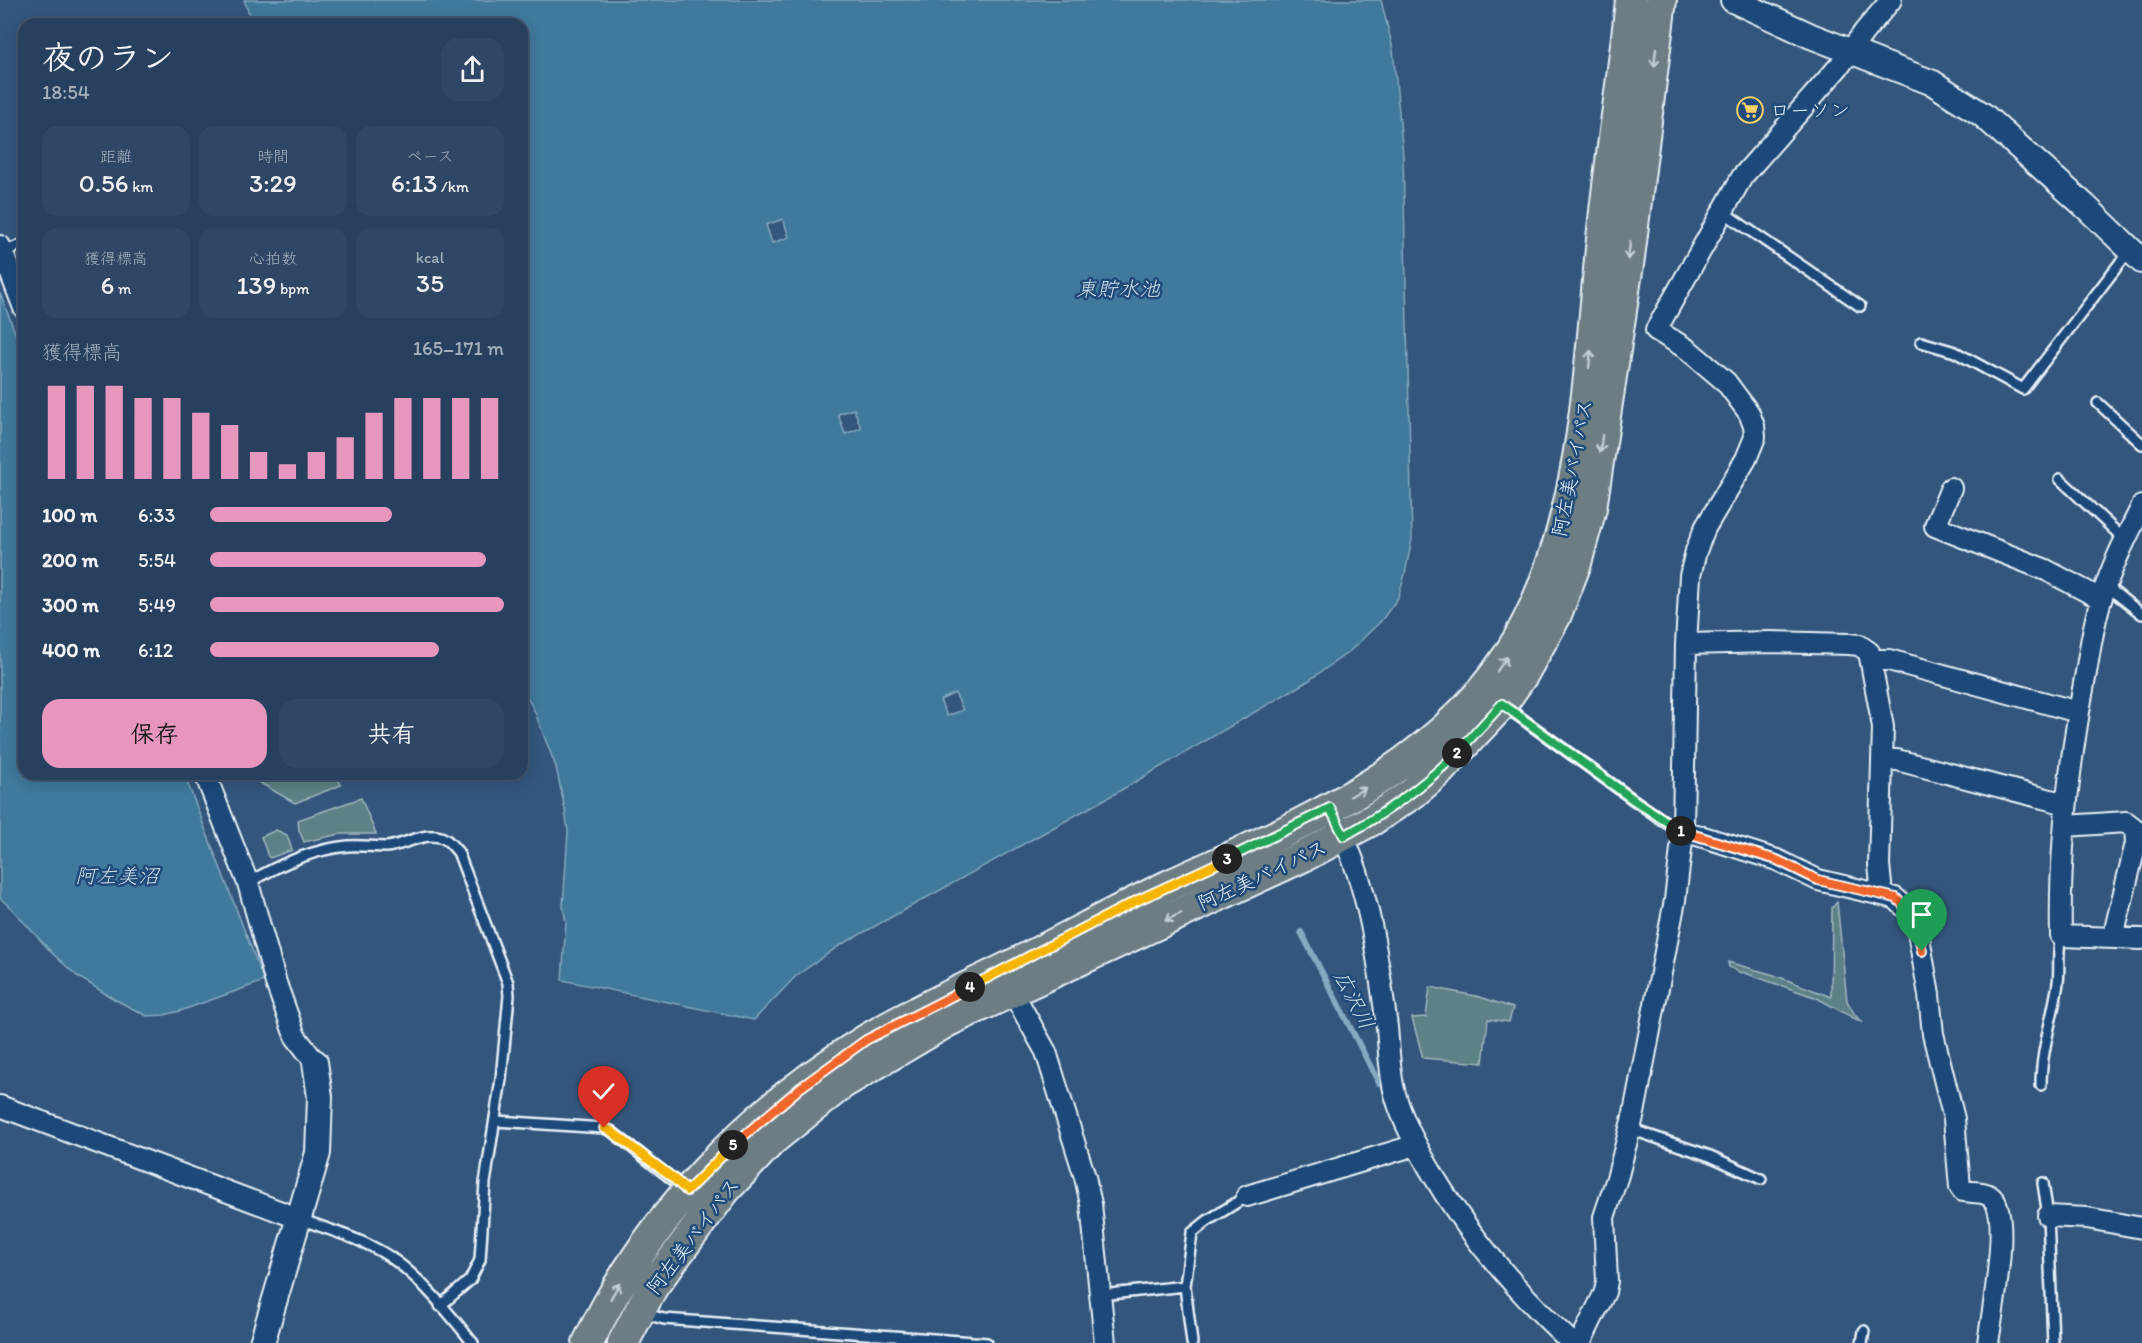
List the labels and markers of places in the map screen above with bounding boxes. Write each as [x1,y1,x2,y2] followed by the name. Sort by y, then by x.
[1735,95,1765,125] supermarket icon: ローソン
[1770,98,1850,122] place label: ローソン
[1442,738,1472,768] pin: 2
[1666,816,1696,846] pin: 1
[1212,844,1242,874] pin: 3
[1896,889,1947,951] pin
[955,972,985,1002] pin: 4
[578,1066,629,1128] pin
[718,1130,748,1160] pin: 5

